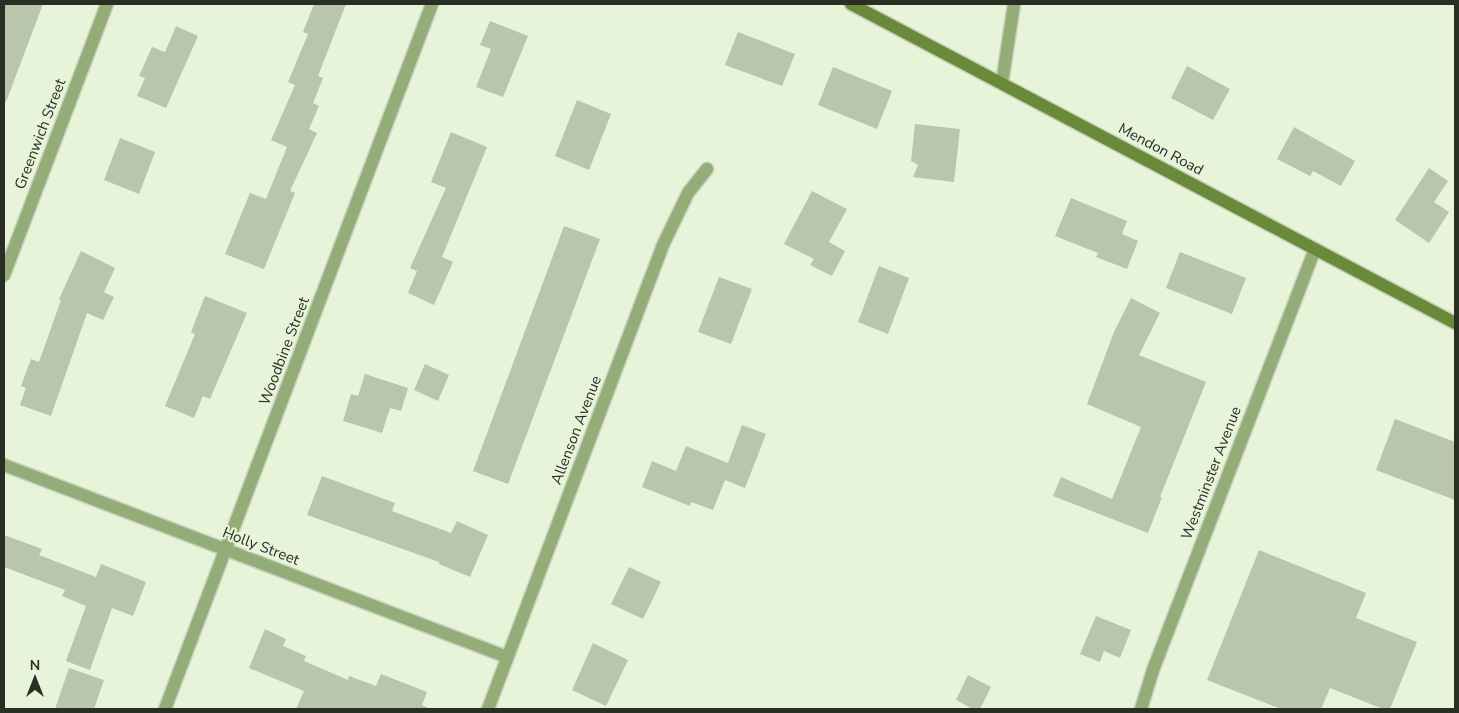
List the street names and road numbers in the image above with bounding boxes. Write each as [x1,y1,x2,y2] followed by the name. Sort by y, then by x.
[10,75,71,192] street label: Greenwich Street
[1115,118,1207,180] street label: Mendon Road
[254,293,314,408] street label: Woodbine Street
[546,373,606,487] street label: Allenson Avenue
[1176,403,1246,543] street label: Westminster Avenue
[220,522,303,570] street label: Holly Street

